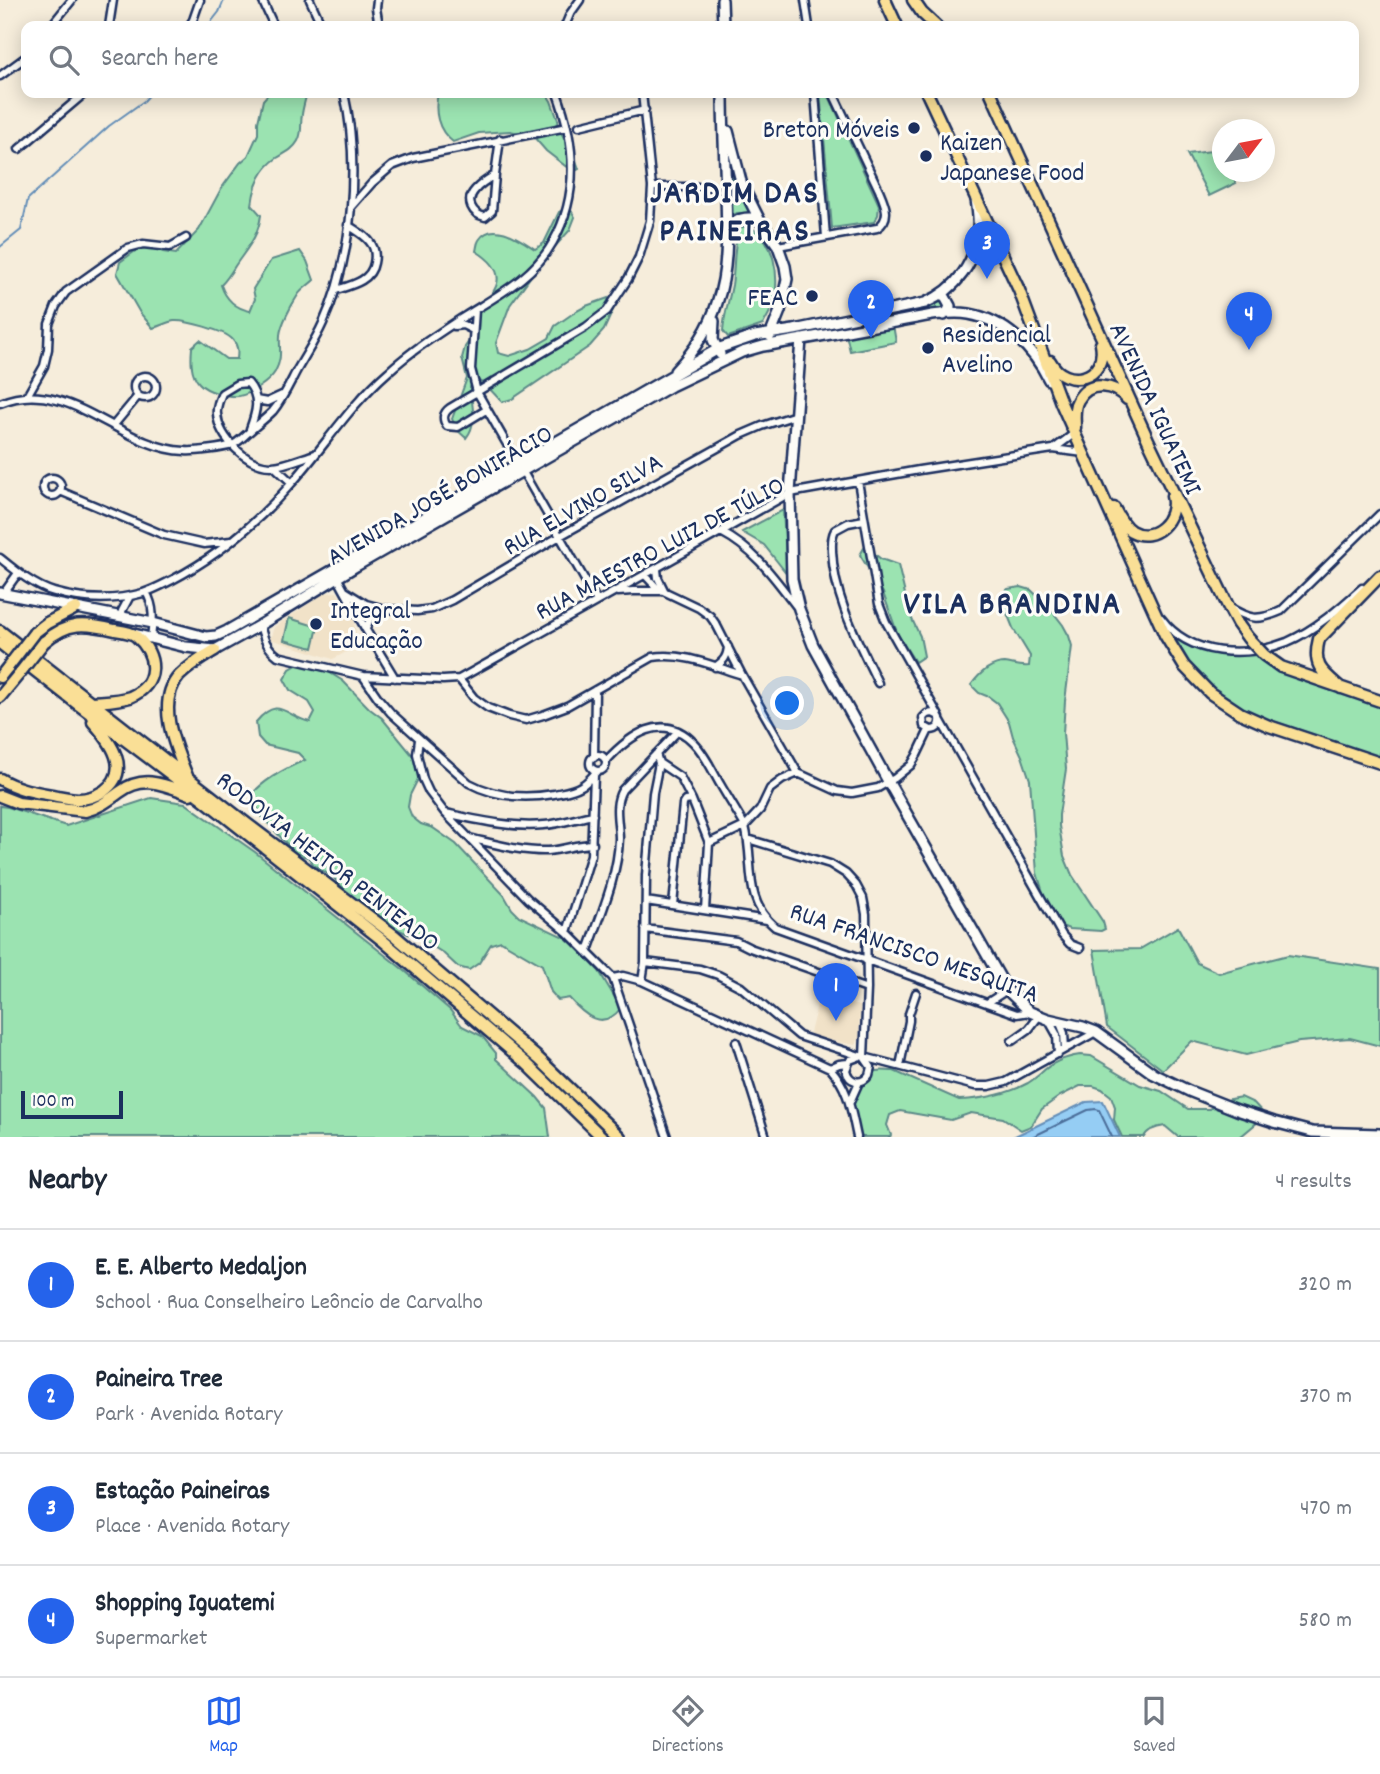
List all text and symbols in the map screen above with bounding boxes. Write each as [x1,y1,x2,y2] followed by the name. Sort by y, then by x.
[21,21,1359,98] search box
[45,41,83,79] icon: search
[101,41,219,78] text: Search here
[763,113,900,150] place label: Breton Móveis
[1212,119,1275,182] north arrow
[906,120,922,136] marker: Breton Móveis
[940,126,1085,193] place label: Kaizen Japanese Food
[918,148,934,164] marker: Kaizen Japanese Food
[650,172,820,257] district label: JARDIM DAS PAINEIRAS
[964,221,1010,279] pin: 3
[848,280,894,338] pin: 2
[748,281,798,318] place label: FEAC
[804,288,820,304] marker: FEAC
[1226,292,1272,350] pin: 4
[1098,317,1210,502] street label: AVENIDA IGUATEMI
[942,318,1051,385] place label: Residencial Avelino
[920,340,936,356] marker: Residencial Avelino
[321,417,561,577] street label: AVENIDA JOSÉ BONIFÁCIO
[497,445,670,567] street label: RUA ELVINO SILVA
[529,469,792,632] street label: RUA MAESTRO LUIZ DE TÚLIO
[904,583,1122,630] district label: VILA BRANDINA
[330,594,423,661] place label: Integral Educação
[308,616,324,632] marker: Integral Educação
[770,686,804,720] your location
[207,764,447,962] street label: RODOVIA HEITOR PENTEADO
[784,894,1044,1014] street label: RUA FRANCISCO MESQUITA
[813,963,859,1021] pin: 1
[21,1088,122,1120] scale bar
[32,1089,74,1116] text: 100 m
[28,1161,106,1204] text: Nearby
[1275,1166,1352,1199] text: 4 results
[95,1250,307,1287] text: E. E. Alberto Medaljon
[48,1269,54,1302] text: 1
[1298,1269,1352,1302] text: 320 m
[95,1287,483,1320] text: School · Rua Conselheiro Leôncio de Carvalho
[95,1362,223,1399] text: Paineira Tree
[46,1381,56,1414] text: 2
[1299,1381,1352,1414] text: 370 m
[95,1399,283,1432] text: Park · Avenida Rotary
[95,1474,270,1511] text: Estação Paineiras
[46,1493,56,1526] text: 3
[1300,1493,1352,1526] text: 470 m
[95,1511,289,1544] text: Place · Avenida Rotary
[95,1586,275,1623] text: Shopping Iguatemi
[46,1605,56,1638] text: 4
[1299,1605,1352,1638] text: 580 m
[95,1623,207,1656] text: Supermarket
[205,1692,243,1761] tab: Map
[652,1692,724,1761] tab: Directions
[1133,1692,1175,1761] tab: Saved

